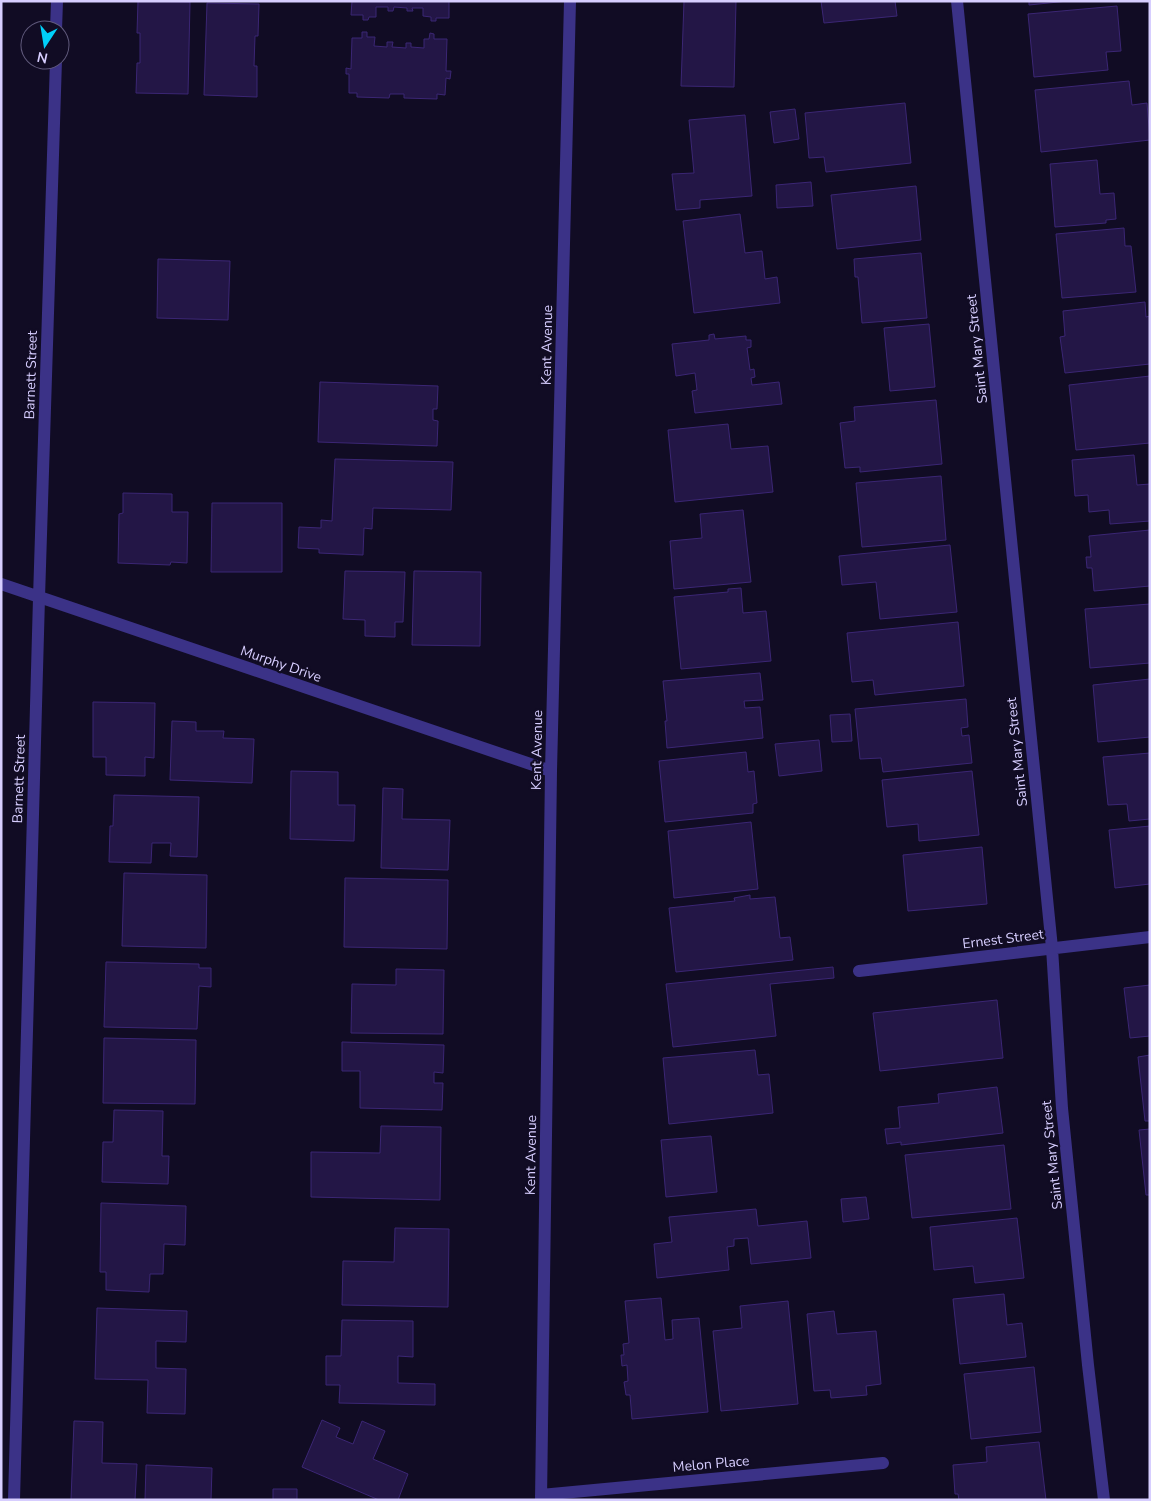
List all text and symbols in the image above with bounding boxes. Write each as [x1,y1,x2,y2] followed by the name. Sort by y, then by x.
[20,20,70,70] north arrow
[35,47,50,68] text: N
[962,293,992,404] street label: Saint Mary Street
[537,305,557,385] street label: Kent Avenue
[20,330,42,420] street label: Barnett Street
[238,641,324,687] street label: Murphy Drive
[1002,696,1032,807] street label: Saint Mary Street
[527,710,547,790] street label: Kent Avenue
[8,734,30,824] street label: Barnett Street
[961,925,1045,953] street label: Ernest Street
[1037,1099,1067,1210] street label: Saint Mary Street
[521,1115,541,1195] street label: Kent Avenue
[672,1451,750,1477] street label: Melon Place

